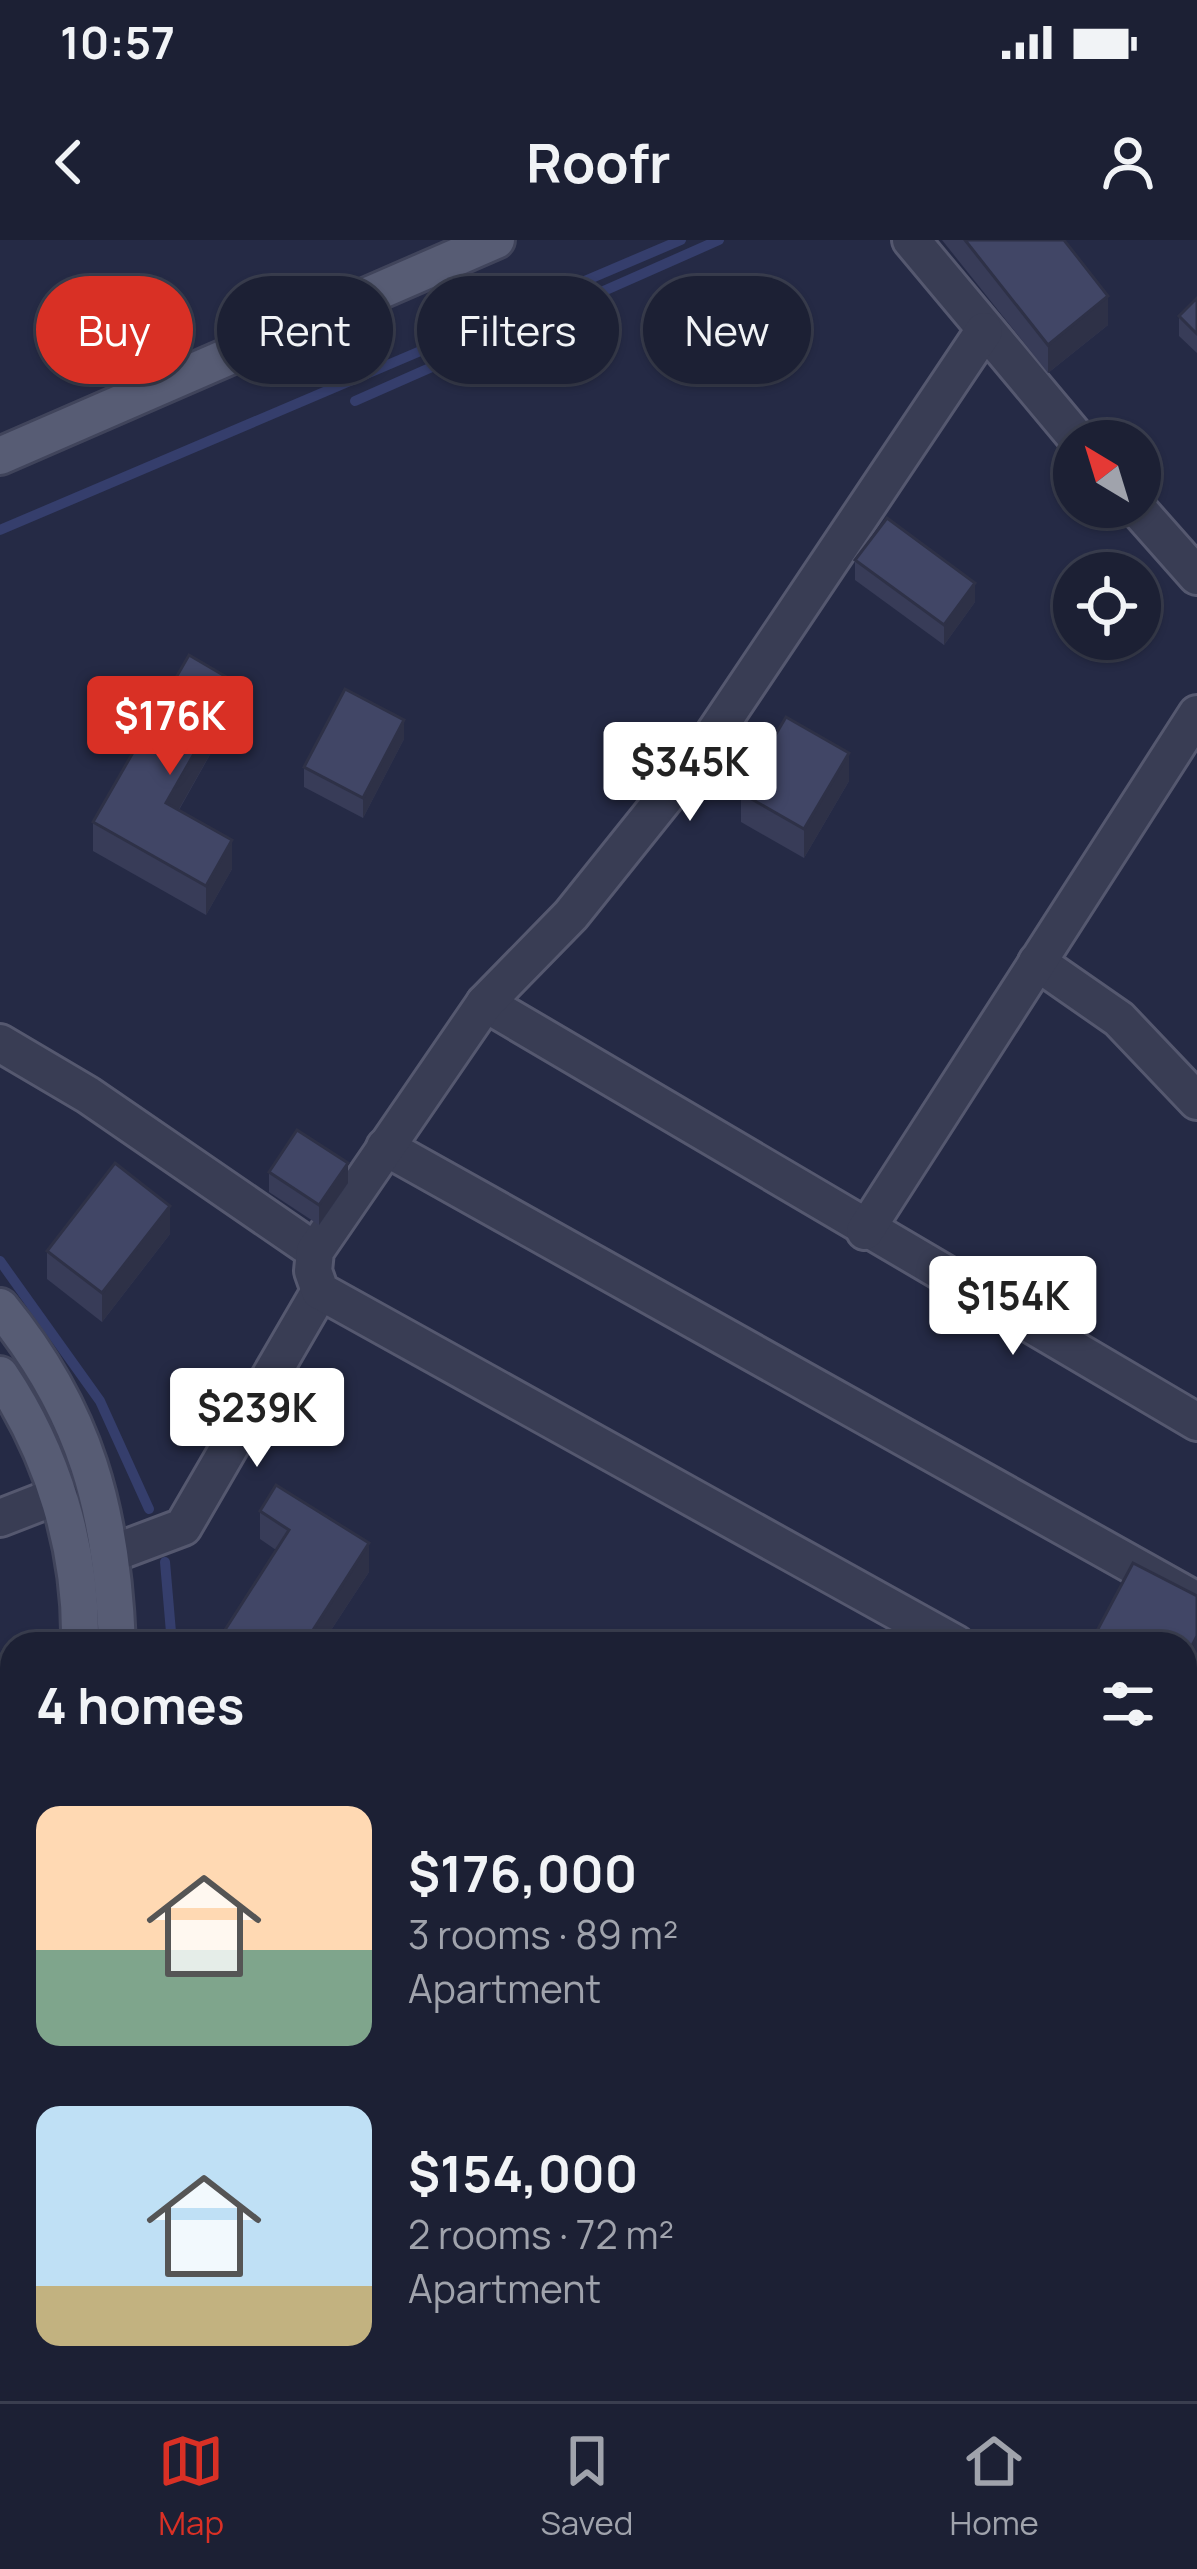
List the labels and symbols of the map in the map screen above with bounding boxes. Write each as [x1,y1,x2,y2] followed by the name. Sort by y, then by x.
[1053,420,1161,528] north arrow
[86,676,254,778] pin: $176K
[606,722,774,824] pin: $345K
[929,1256,1097,1358] pin: $154K
[173,1368,341,1470] pin: $239K

